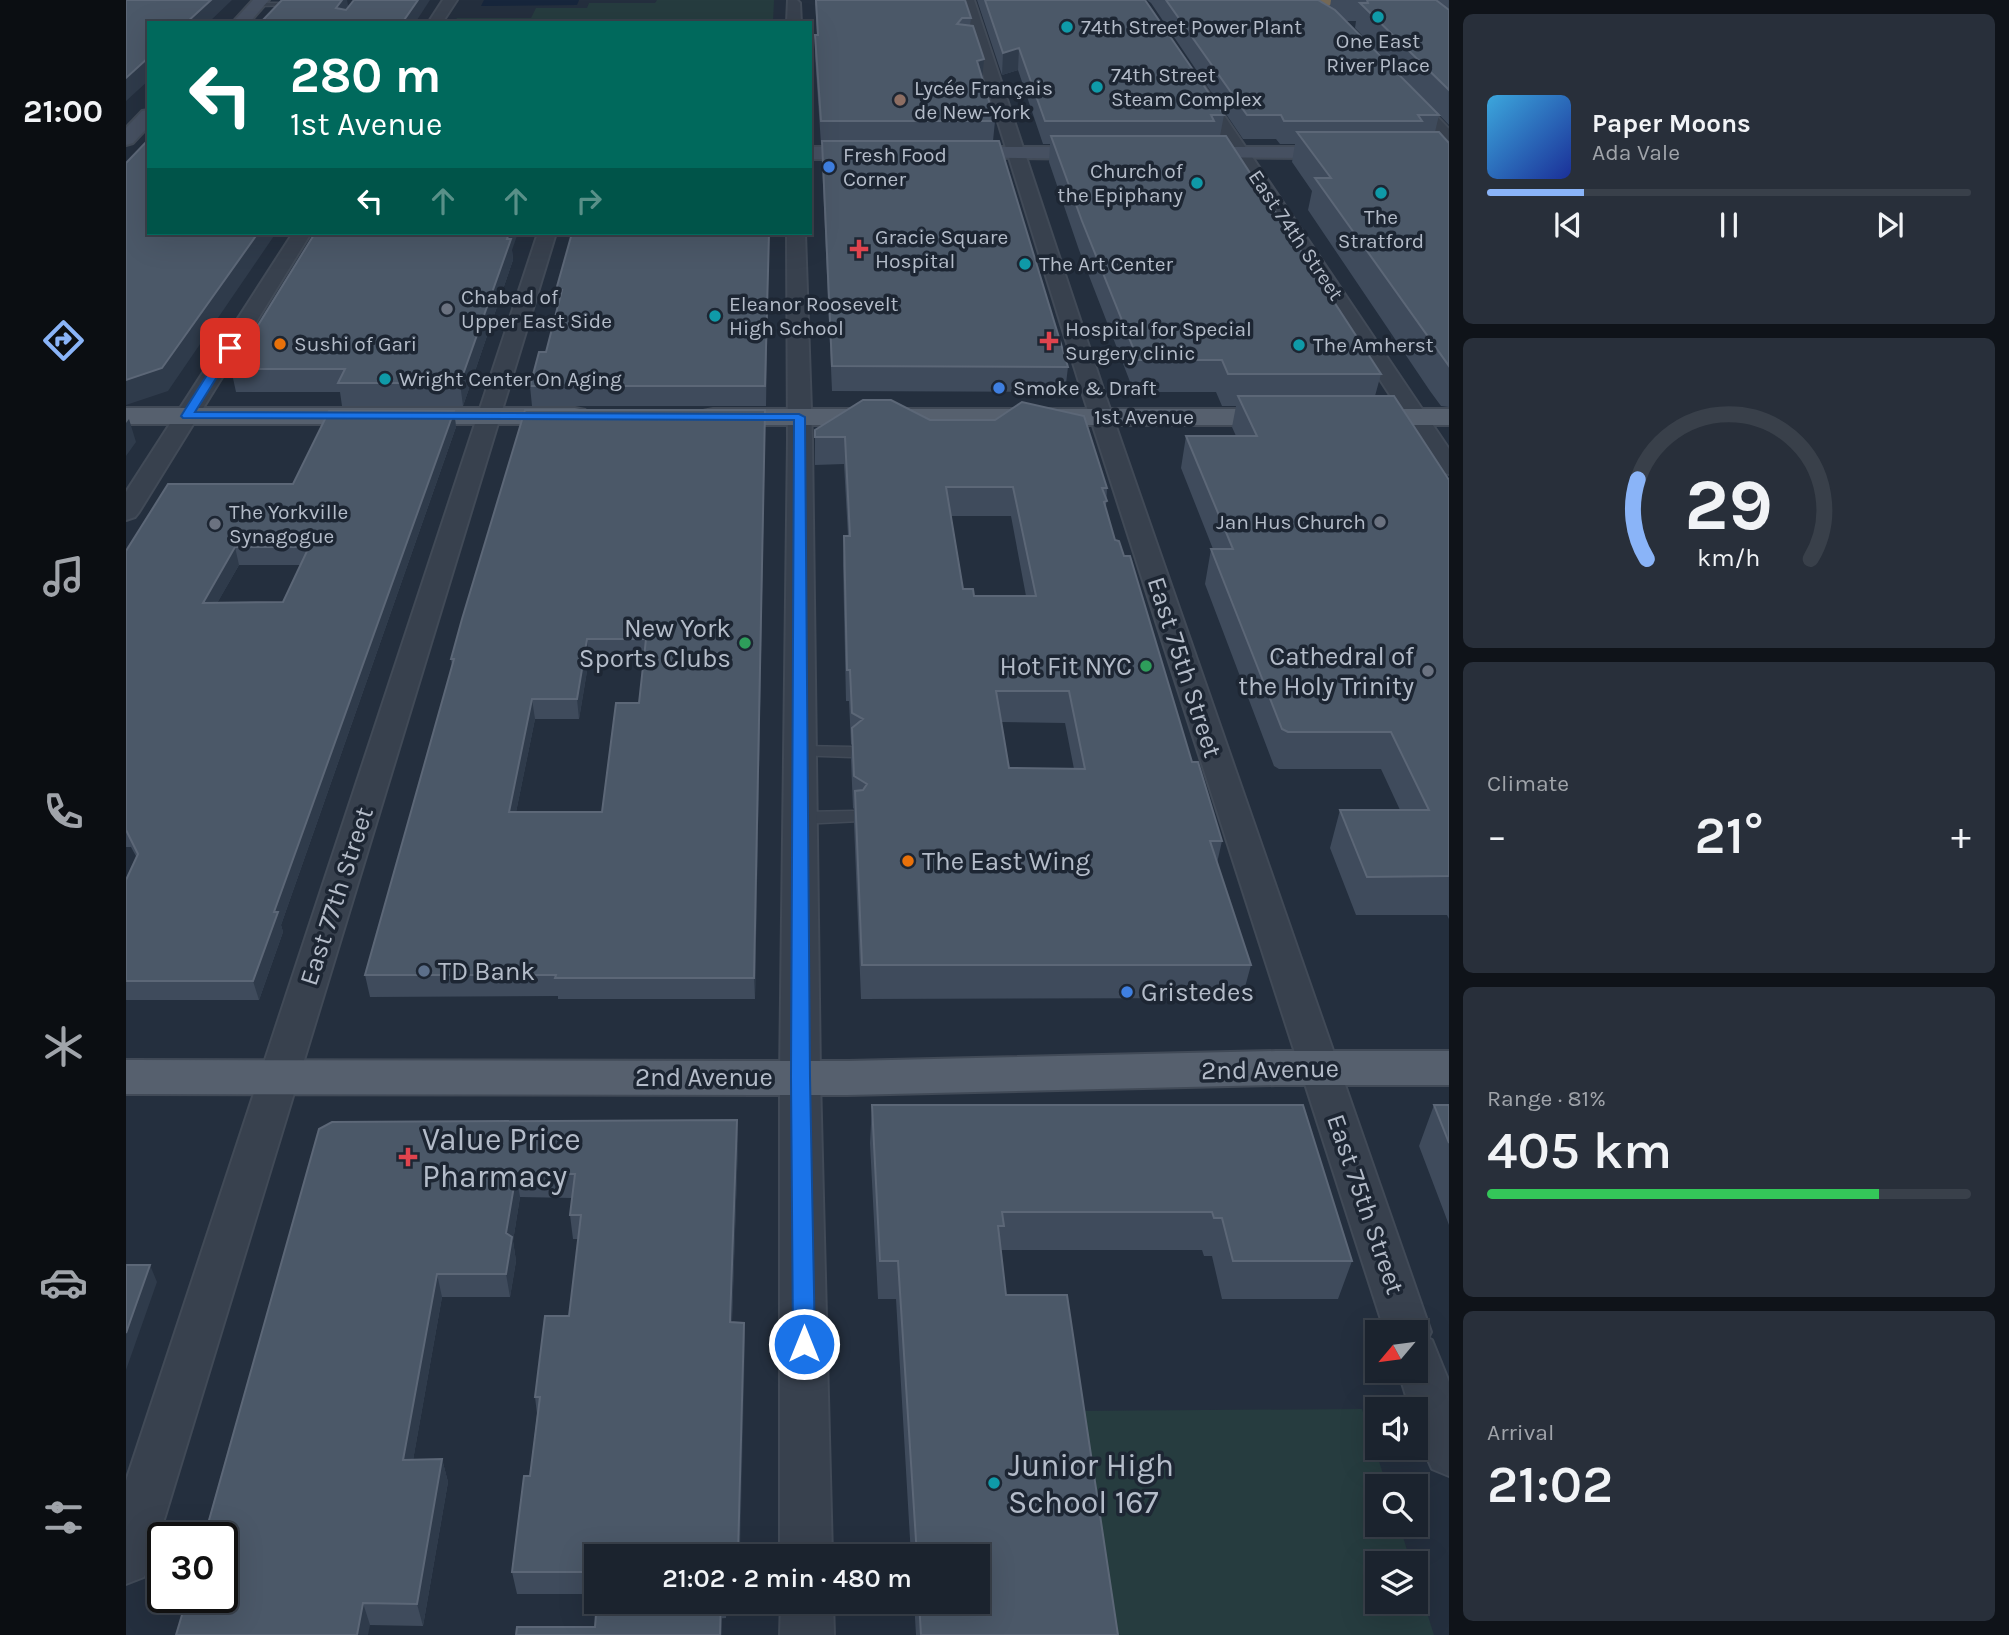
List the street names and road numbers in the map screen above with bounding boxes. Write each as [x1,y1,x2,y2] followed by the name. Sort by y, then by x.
[1244,165,1349,305] street label: East 74th Street
[1094,405,1194,429] street label: 1st Avenue
[1141,573,1228,762] street label: East 75th Street
[293,803,380,989] street label: East 77th Street
[1201,1053,1339,1086] street label: 2nd Avenue
[635,1062,773,1093] street label: 2nd Avenue
[1320,1110,1411,1299] street label: East 75th Street

